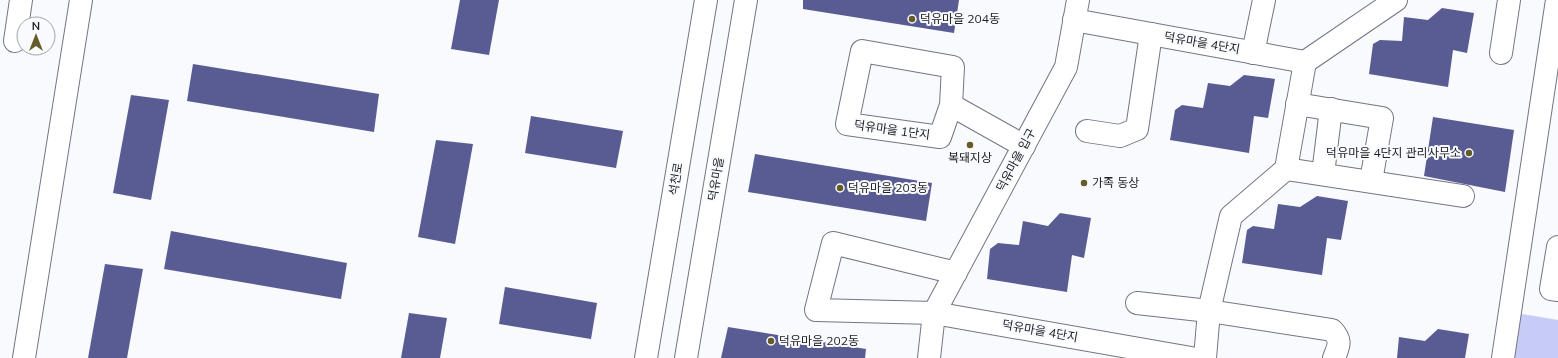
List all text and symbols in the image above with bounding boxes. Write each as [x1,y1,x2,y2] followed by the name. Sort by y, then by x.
[920,11,1000,26] place label: 덕유마을 204동
[907,14,917,24] marker: 덕유마을 204동
[16,16,56,56] north arrow
[32,19,40,33] text: N
[1163,28,1241,57] street label: 덕유마을 4단지
[853,117,931,142] street label: 덕유마을 1단지
[993,126,1038,194] street label: 덕유마을 입구
[965,140,975,150] marker: 복돼지상
[1326,145,1461,160] place label: 덕유마을 4단지 관리사무소
[1464,148,1474,158] marker: 덕유마을 4단지 관리사무소
[948,150,992,165] place label: 복돼지상
[705,156,726,202] street label: 덕유마을
[666,161,686,196] street label: 석천로
[1092,175,1139,190] place label: 가족 동상
[1079,178,1089,188] marker: 가족 동상
[848,180,928,195] place label: 덕유마을 203동
[835,183,845,193] marker: 덕유마을 203동
[1001,316,1079,345] street label: 덕유마을 4단지
[779,333,859,348] place label: 덕유마을 202동
[766,336,776,346] marker: 덕유마을 202동

